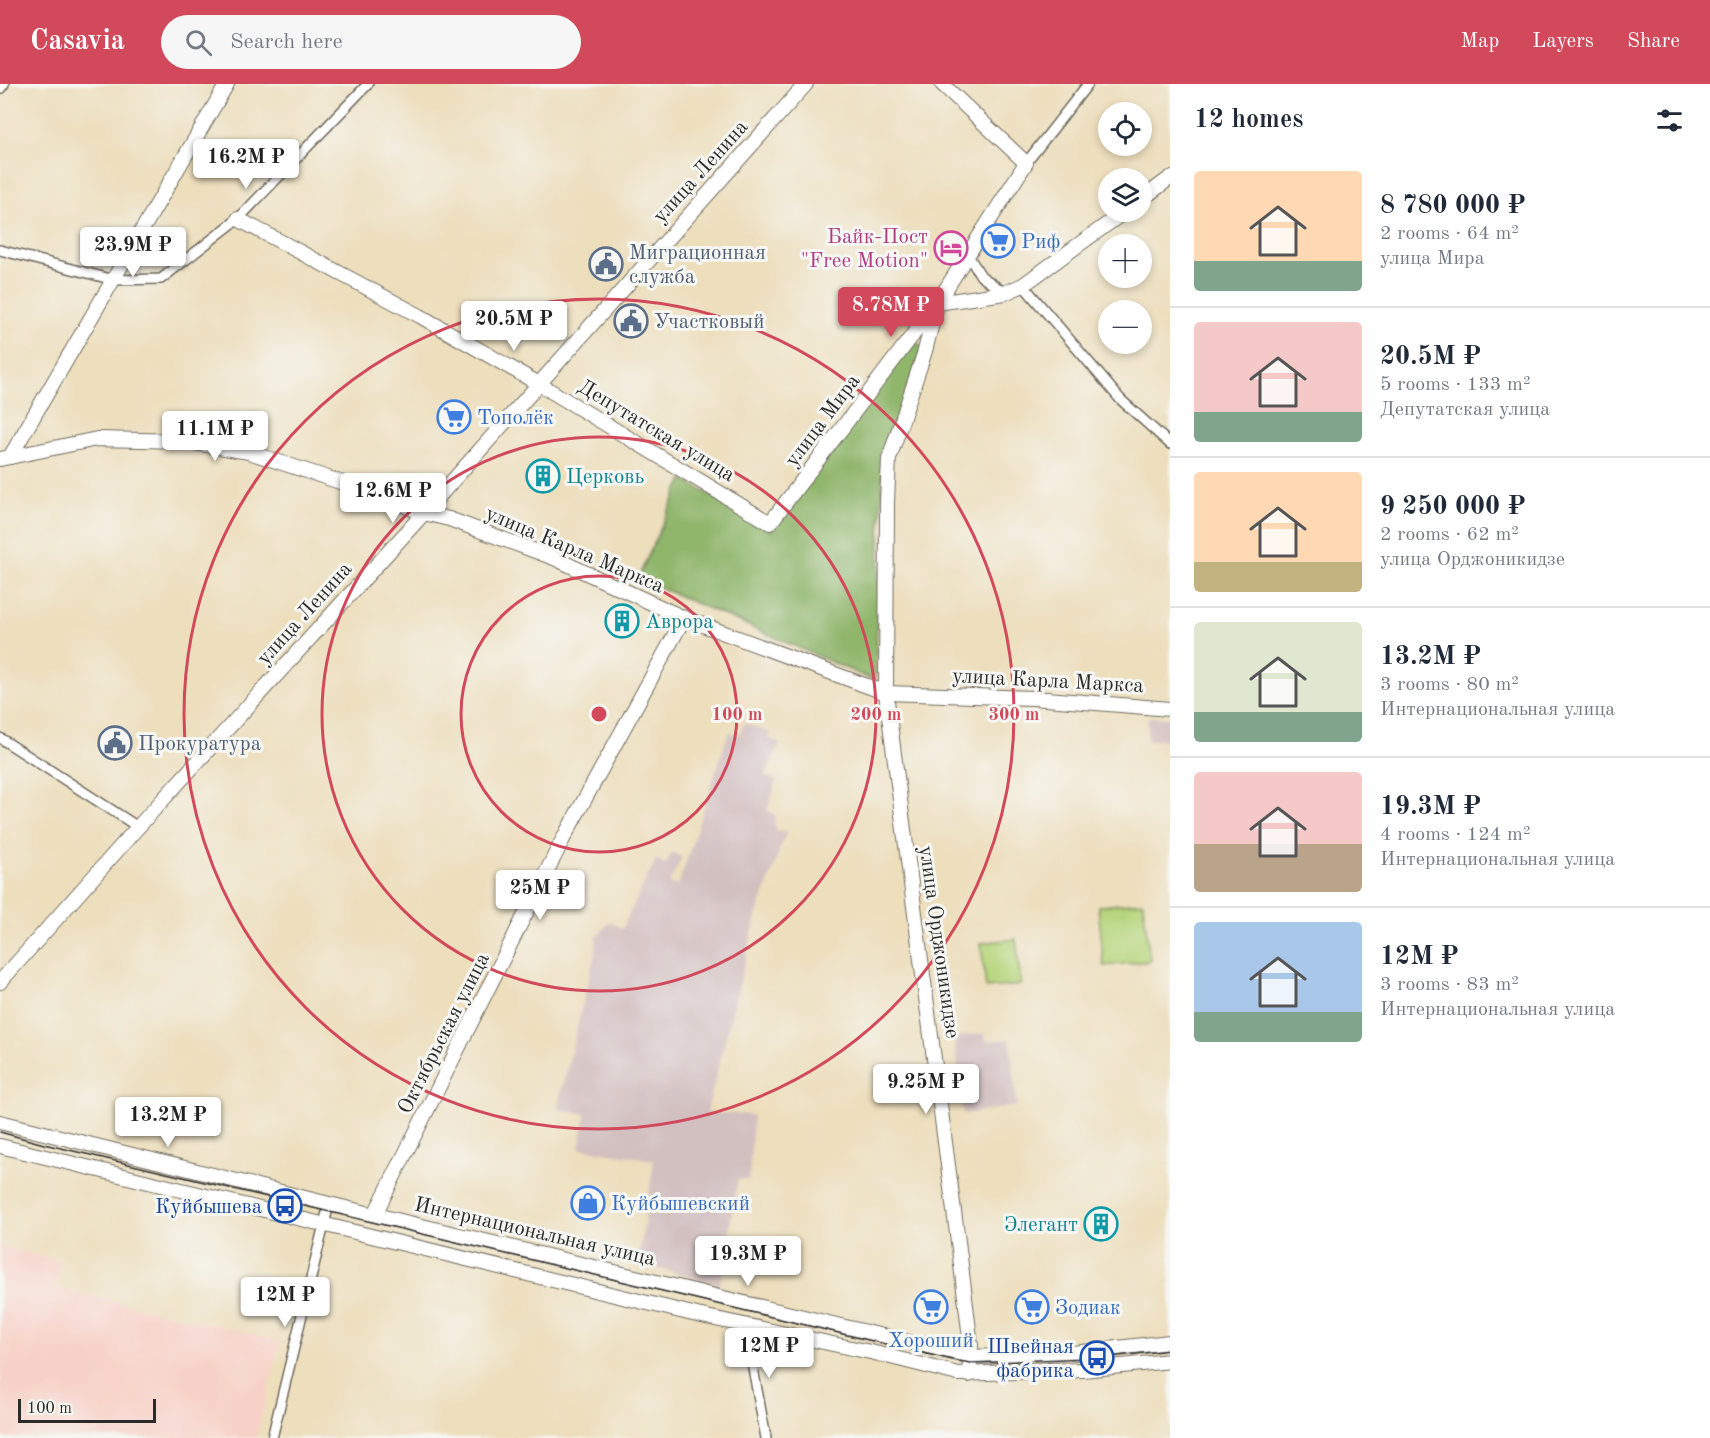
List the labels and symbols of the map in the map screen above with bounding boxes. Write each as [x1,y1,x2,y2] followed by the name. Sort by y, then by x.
[650,117,753,227] street label: улица Ленина
[191,139,301,190] pin: 16.2M ₽
[980,223,1016,259] supermarket icon: Риф
[78,227,188,278] pin: 23.9M ₽
[801,227,928,272] place label: Байк-Пост "Free Motion"
[933,230,969,266] hotel icon: Байк-Пост "Free Motion"
[1021,232,1061,253] place label: Риф
[629,243,766,288] place label: Миграционная служба
[588,246,624,282] public building icon: Миграционная служба
[836,287,946,338] pin: 8.78M ₽
[459,301,569,352] pin: 20.5M ₽
[613,303,649,339] public building icon: Участковый
[654,312,765,333] place label: Участковый
[782,371,865,471] street label: улица Мира
[574,376,738,486] street label: Депутатская улица
[436,399,472,435] supermarket icon: Тополёк
[477,408,554,429] place label: Тополёк
[160,411,270,462] pin: 11.1M ₽
[525,458,561,494] building icon: Церковь
[566,467,644,488] place label: Церковь
[338,473,448,524] pin: 12.6M ₽
[482,503,667,598] street label: улица Карла Маркса
[254,559,357,669] street label: улица Ленина
[604,603,640,639] building icon: Аврора
[645,612,714,633] place label: Аврора
[952,666,1144,697] street label: улица Карла Маркса
[589,704,609,724] centre of rings
[712,706,762,724] text: 100 m
[851,706,901,724] text: 200 m
[989,706,1039,724] text: 300 m
[97,725,133,761] public building icon: Прокуратура
[138,734,261,755] place label: Прокуратура
[915,845,962,1040] street label: улица Орджоникидзе
[498,870,582,921] pin: 25M ₽
[395,950,494,1118] street label: Октябрьская улица
[871,1064,981,1115] pin: 9.25M ₽
[113,1097,223,1148] pin: 13.2M ₽
[570,1185,606,1221] shop icon: Куйбышевский
[267,1188,303,1224] bus stop icon: Куйбышева
[412,1194,657,1270] street label: Интернациональная улица
[611,1194,750,1215] place label: Куйбышевский
[155,1197,262,1218] place label: Куйбышева
[1083,1206,1119,1242] building icon: Элегант
[1004,1215,1078,1236] place label: Элегант
[693,1236,803,1287] pin: 19.3M ₽
[243,1277,327,1328] pin: 12M ₽
[913,1289,949,1325] supermarket icon: Хороший
[1014,1289,1050,1325] supermarket icon: Зодиак
[1055,1298,1121,1319] place label: Зодиак
[727,1328,811,1379] pin: 12M ₽
[888,1331,974,1352] place label: Хороший
[987,1337,1074,1382] place label: Швейная фабрика
[1079,1340,1115,1376] bus stop icon: Швейная фабрика
[18,1396,156,1424] scale bar

